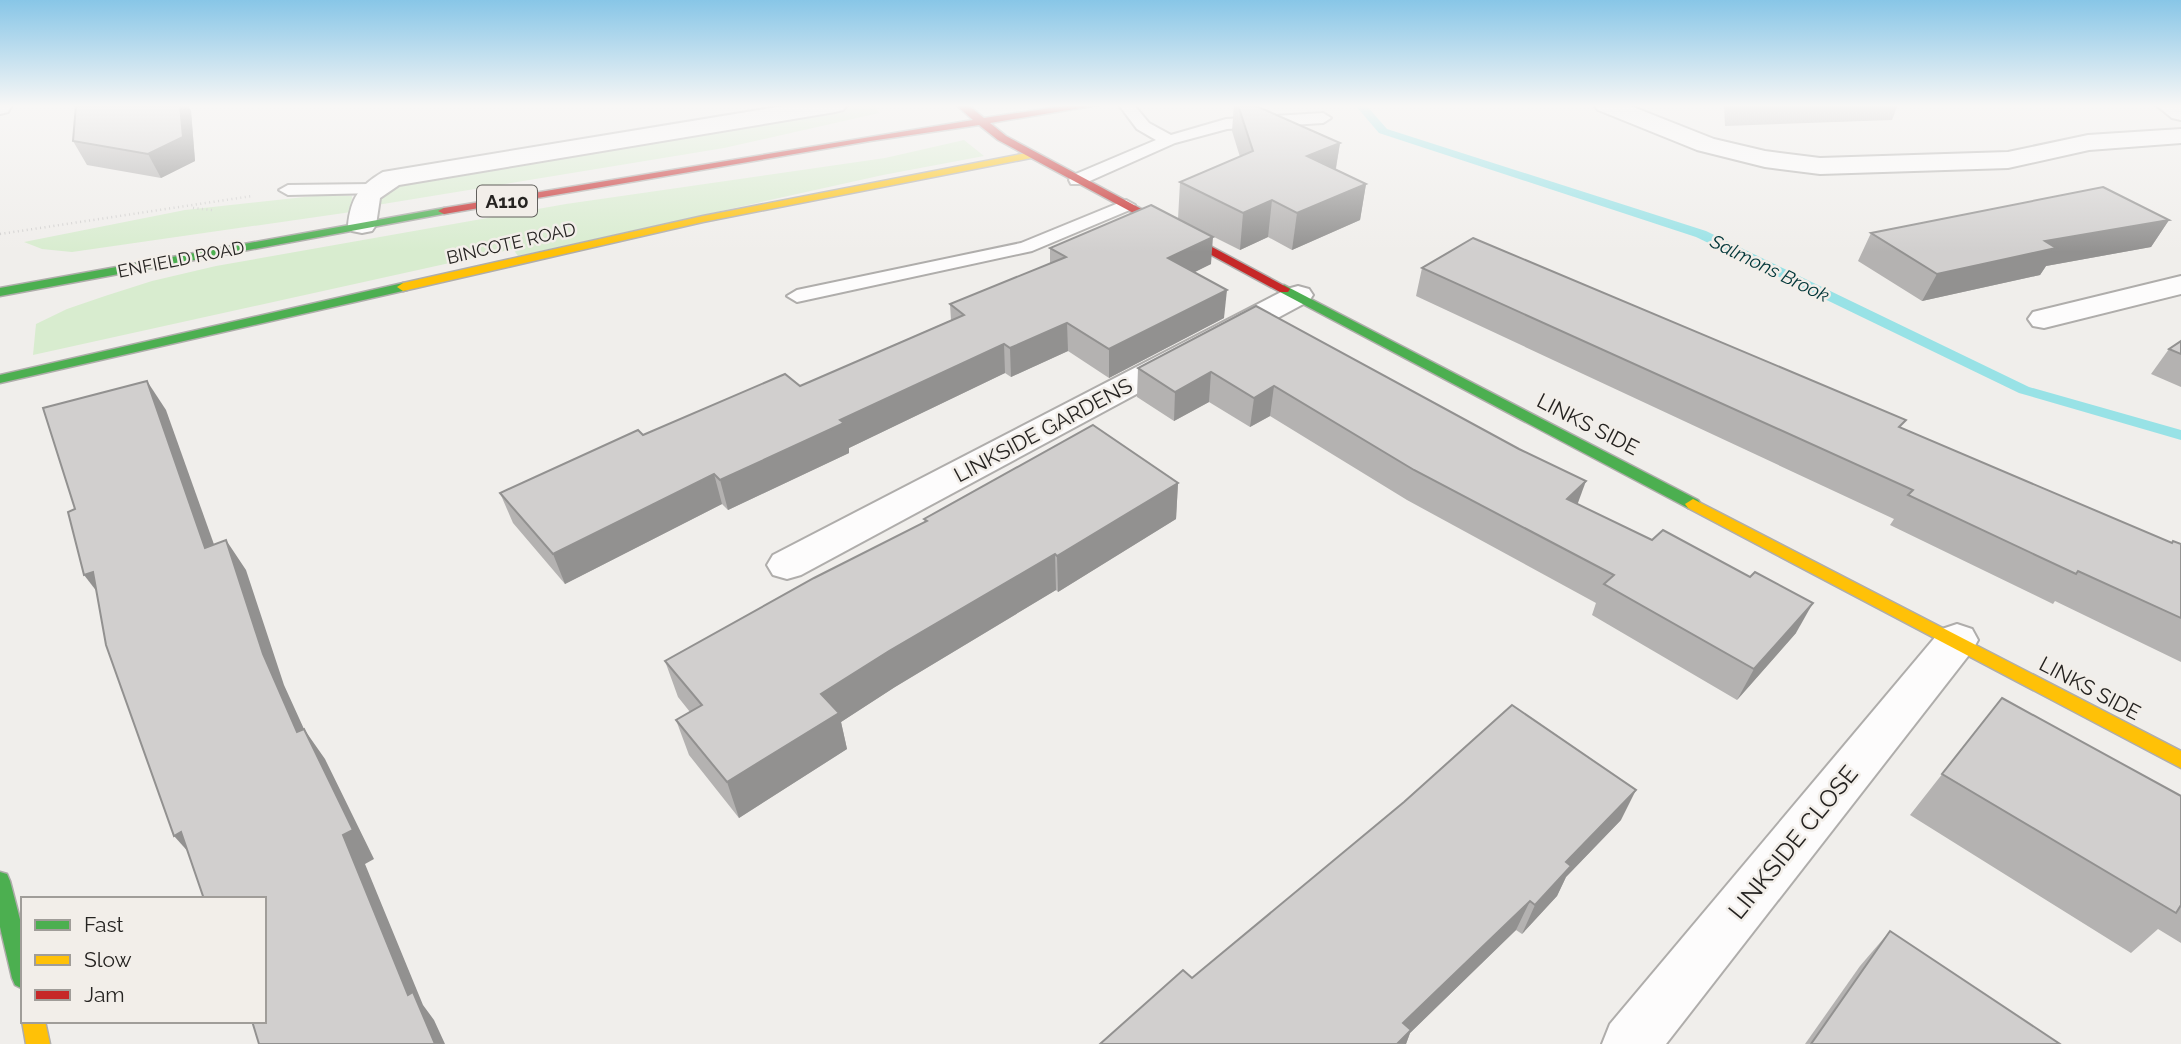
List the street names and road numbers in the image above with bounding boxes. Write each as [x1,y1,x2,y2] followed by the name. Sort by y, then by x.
[477,186,537,216] road number: A110
[444,218,578,268] street label: BINCOTE ROAD
[116,236,246,282] street label: ENFIELD ROAD
[950,372,1136,488] street label: LINKSIDE GARDENS
[1533,388,1643,460] street label: LINKS SIDE
[2035,651,2145,725] street label: LINKS SIDE
[1722,759,1864,925] street label: LINKSIDE CLOSE

